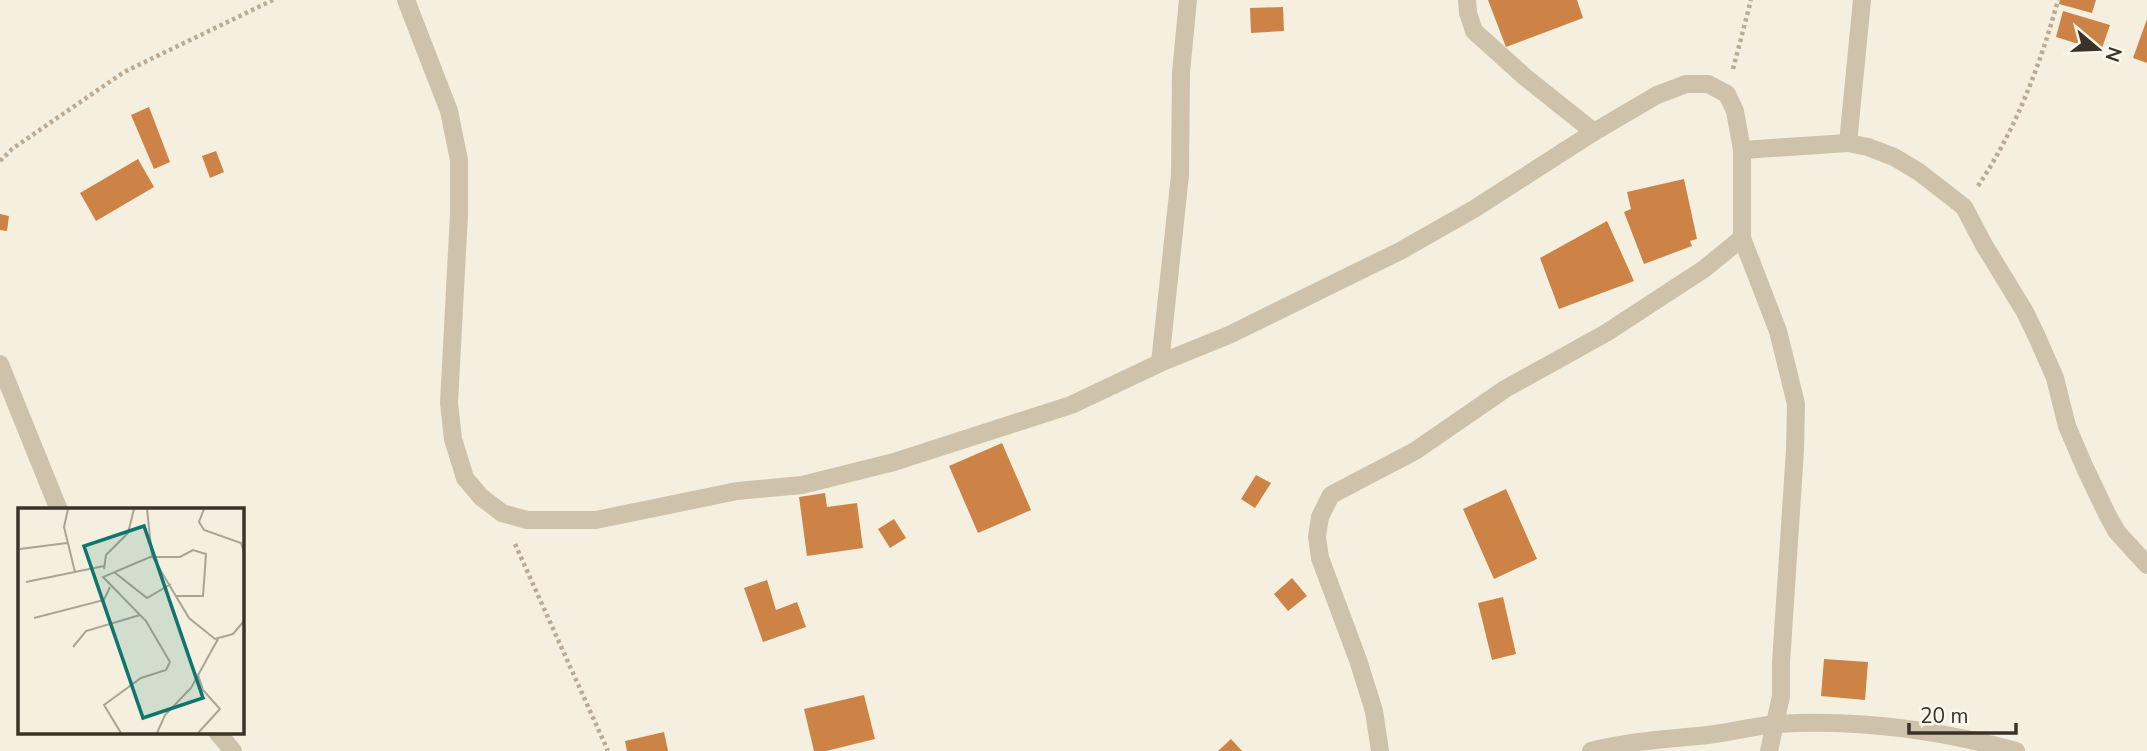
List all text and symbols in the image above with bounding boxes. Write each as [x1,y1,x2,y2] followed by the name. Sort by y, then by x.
[2063,14,2133,84] north arrow
[2099,43,2128,65] text: N
[18,508,243,734] inset map
[1909,692,2016,736] scale bar
[1920,702,1969,730] text: 20 m

